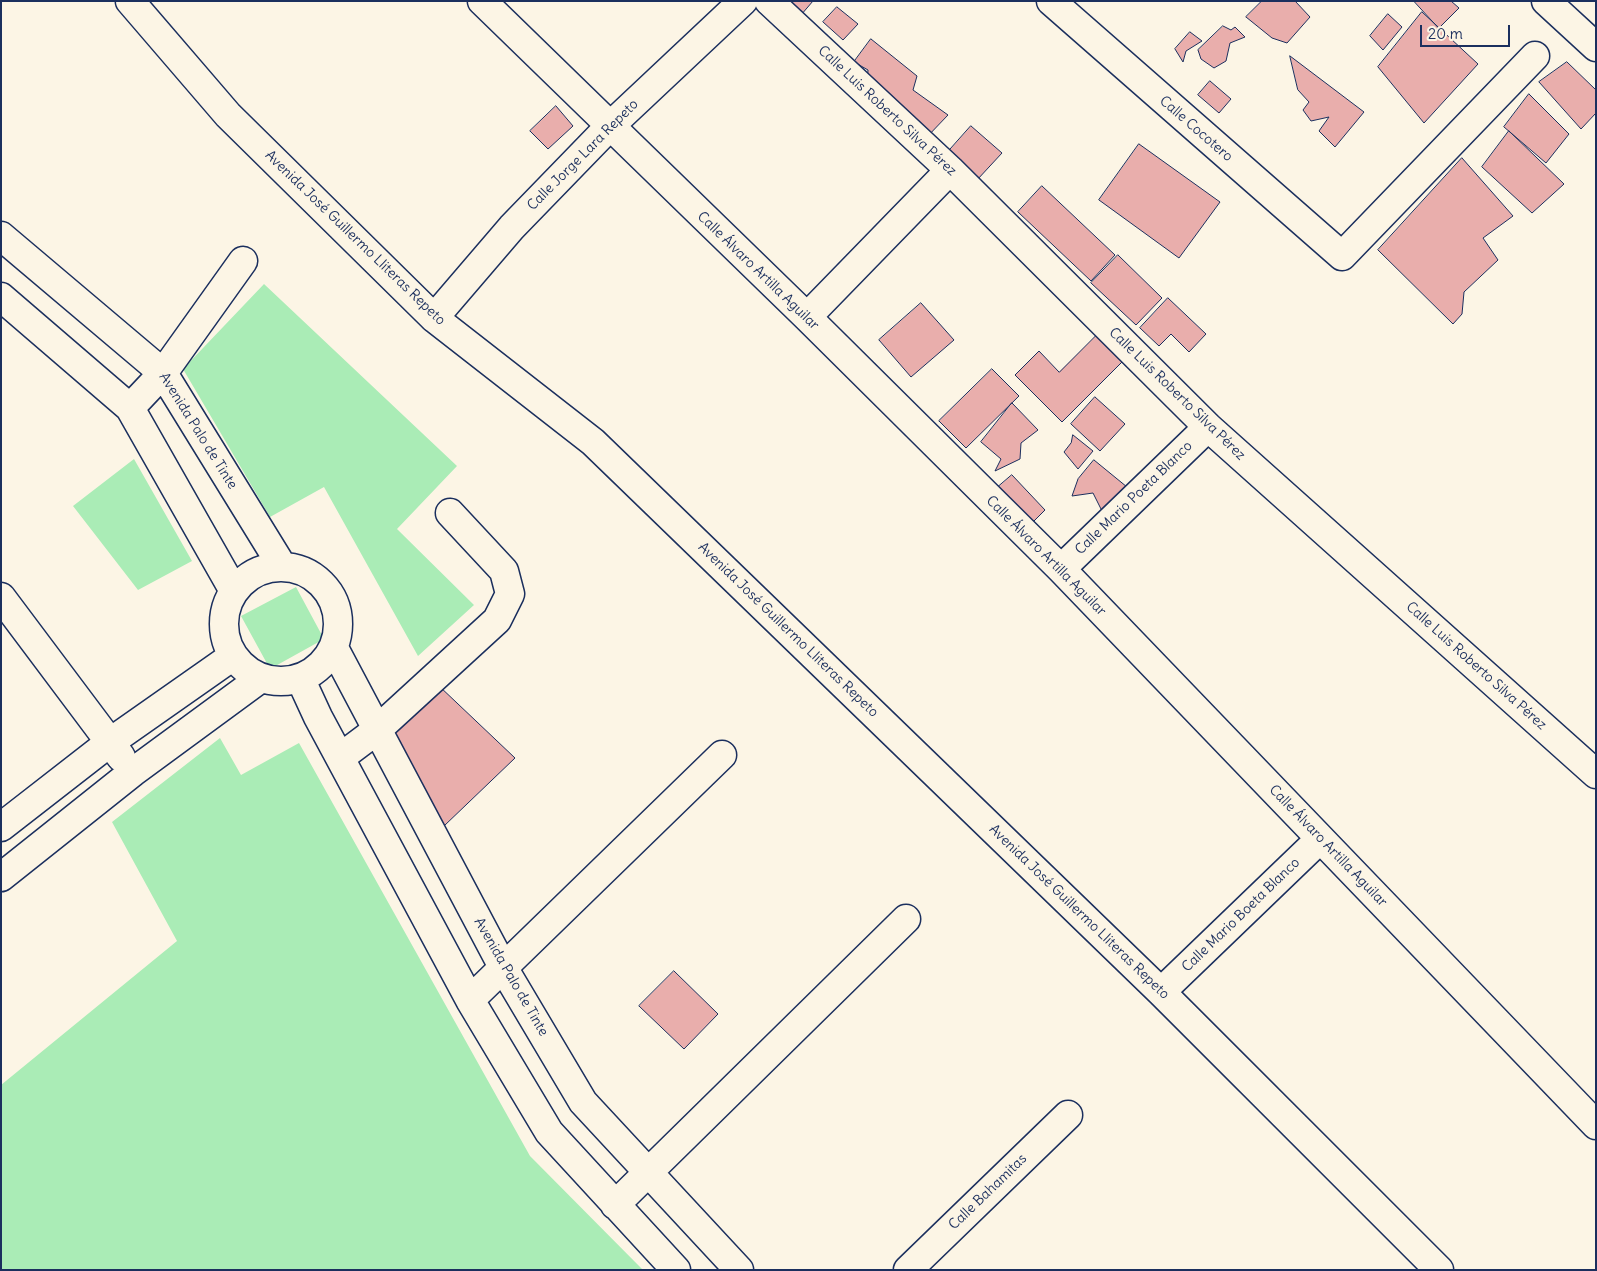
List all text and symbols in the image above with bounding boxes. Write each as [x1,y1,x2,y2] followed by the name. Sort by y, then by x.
[1422,15,1512,47] scale bar
[1428,24,1463,43] text: 20 m
[814,42,960,180] street label: Calle Luis Roberto Silva Pérez
[1156,93,1236,165] street label: Calle Cocotero
[524,96,642,214] street label: Calle Jorge Lara Repeto
[261,147,449,329] street label: Avenida José Guillermo Lliteras Repeto
[694,208,822,334] street label: Calle Álvaro Artilla Aguilar
[1105,324,1249,464] street label: Calle Luis Roberto Silva Pérez
[155,370,241,492] street label: Avenida Palo de Tinte
[1072,438,1196,558] street label: Calle Mario Poeta Blanco
[982,492,1110,620] street label: Calle Álvaro Artilla Aguilar
[694,539,882,721] street label: Avenida José Guillermo Lliteras Repeto
[1402,598,1550,734] street label: Calle Luis Roberto Silva Pérez
[1265,782,1391,910] street label: Calle Álvaro Artilla Aguilar
[985,821,1173,1003] street label: Avenida José Guillermo Lliteras Repeto
[1179,854,1303,976] street label: Calle Mario Boeta Blanco
[470,915,552,1039] street label: Avenida Palo de Tinte
[945,1151,1031,1233] street label: Calle Bahamitas

